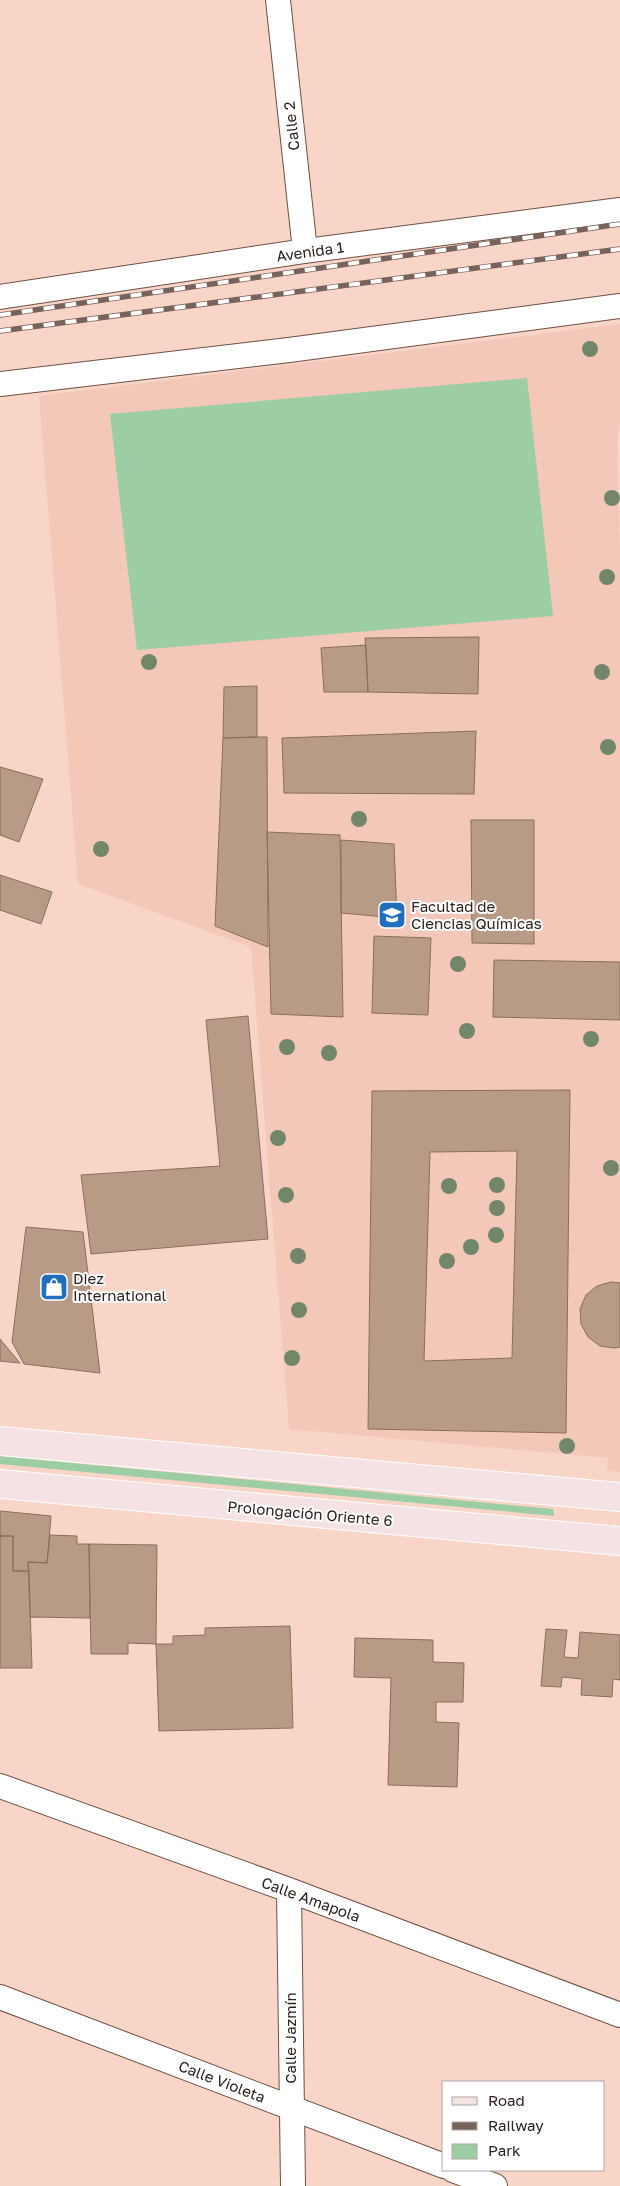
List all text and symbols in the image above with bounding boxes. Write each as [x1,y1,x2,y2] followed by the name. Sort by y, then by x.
[279,101,303,151] street label: Calle 2
[275,237,345,265] street label: Avenida 1
[411,897,542,932] place label: Facultad de Ciencias Químicas
[377,900,407,930] school or university icon: Facultad de Ciencias Químicas
[73,1269,167,1304] place label: Diez International
[39,1272,69,1302] shop icon: Diez International
[227,1497,393,1529] street label: Prolongación Oriente 6
[259,1873,363,1925] street label: Calle Amapola
[281,1992,299,2084] street label: Calle Jazmín
[176,2056,268,2106] street label: Calle Violeta
[442,2081,605,2171] legend
[488,2091,525,2109] text: Road
[488,2116,544,2134] text: Railway
[488,2141,521,2159] text: Park

